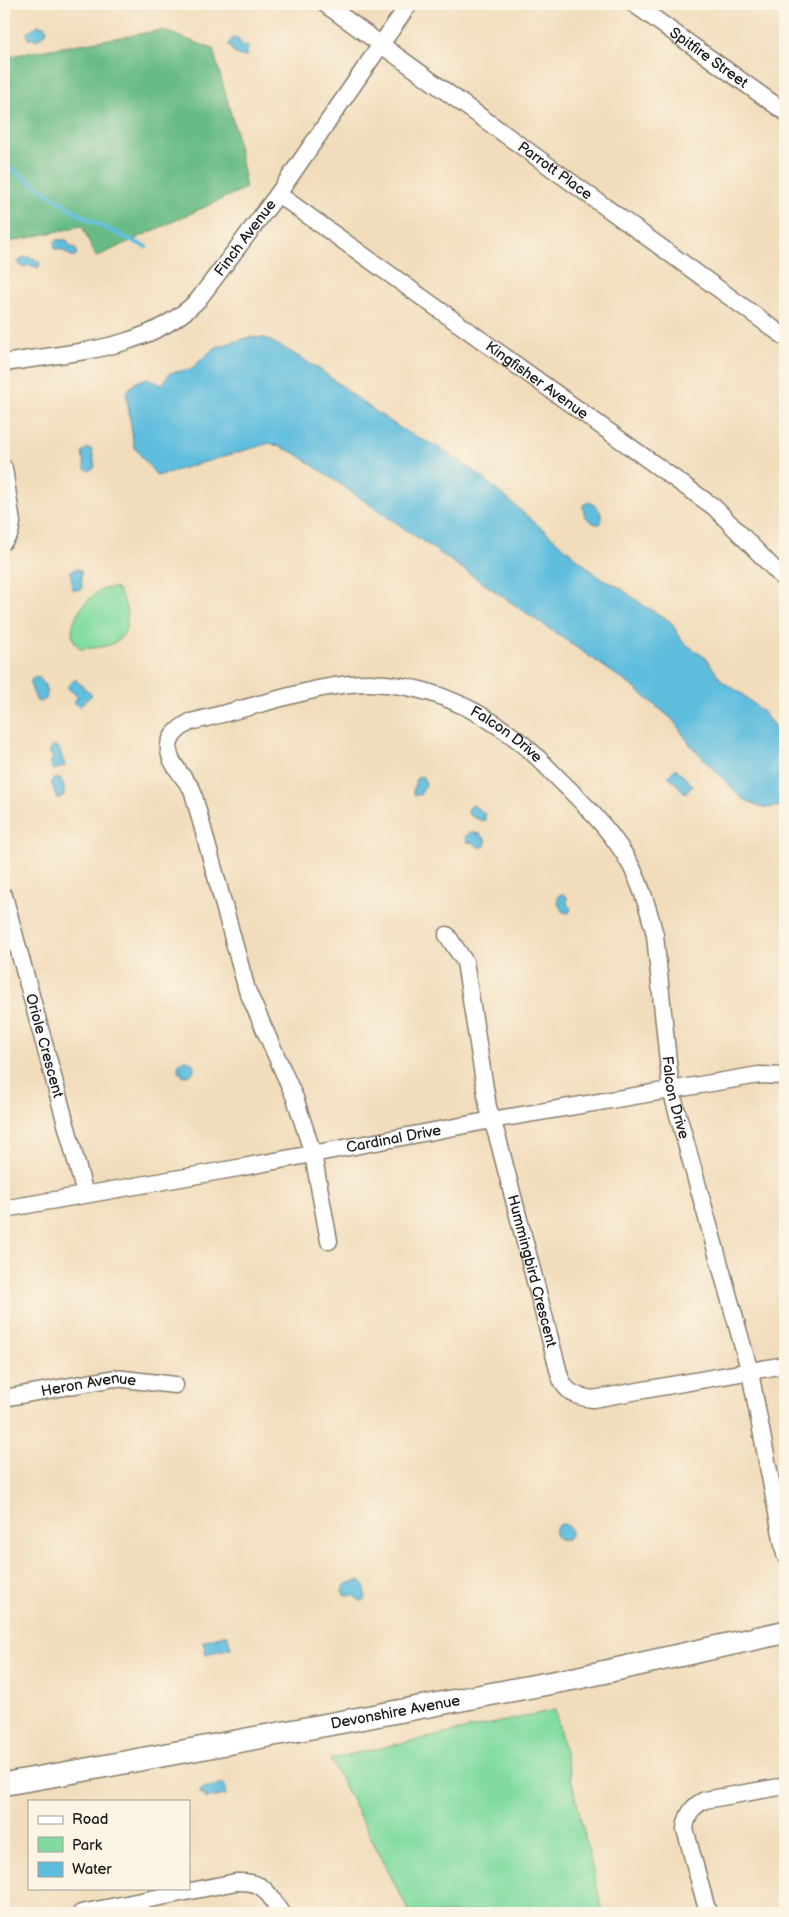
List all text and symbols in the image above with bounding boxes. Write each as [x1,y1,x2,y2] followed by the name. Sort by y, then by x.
[666,23,752,92] street label: Spitfire Street
[514,137,596,204] street label: Parrott Place
[210,195,280,280] street label: Finch Avenue
[482,337,592,423] street label: Kingfisher Avenue
[467,702,547,767] street label: Falcon Drive
[21,991,68,1100] street label: Oriole Crescent
[658,1055,694,1141] street label: Falcon Drive
[345,1120,443,1157] street label: Cardinal Drive
[503,1193,561,1349] street label: Hummingbird Crescent
[39,1368,137,1401] street label: Heron Avenue
[329,1690,462,1733] street label: Devonshire Avenue
[28,1800,190,1890] legend
[72,1810,108,1829] text: Road
[72,1836,103,1855] text: Park
[72,1860,112,1879] text: Water

